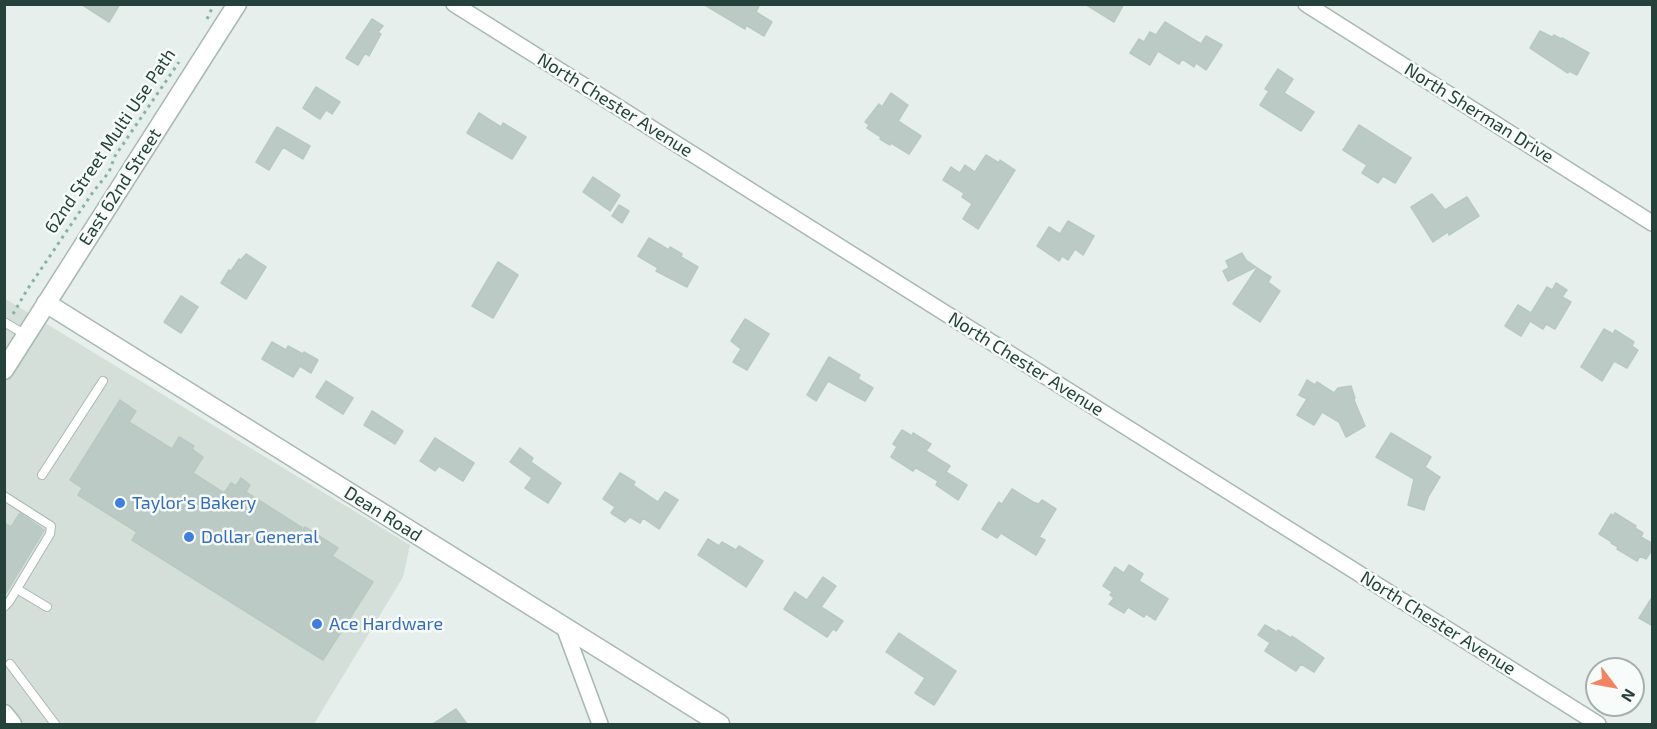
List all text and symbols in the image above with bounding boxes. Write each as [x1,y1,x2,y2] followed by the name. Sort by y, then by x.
[40,44,180,238] street label: 62nd Street Multi Use Path
[533,48,697,162] street label: North Chester Avenue
[1400,58,1558,168] street label: North Sherman Drive
[74,124,166,250] street label: East 62nd Street
[944,307,1108,421] street label: North Chester Avenue
[340,482,426,546] street label: Dean Road
[132,492,256,514] place label: Taylor's Bakery
[113,496,127,510] marker: Taylor's Bakery
[201,526,319,548] place label: Dollar General
[182,530,196,544] marker: Dollar General
[1356,566,1520,680] street label: North Chester Avenue
[329,613,443,635] place label: Ace Hardware
[310,617,324,631] marker: Ace Hardware
[1585,657,1645,717] north arrow
[1618,686,1640,706] text: N

